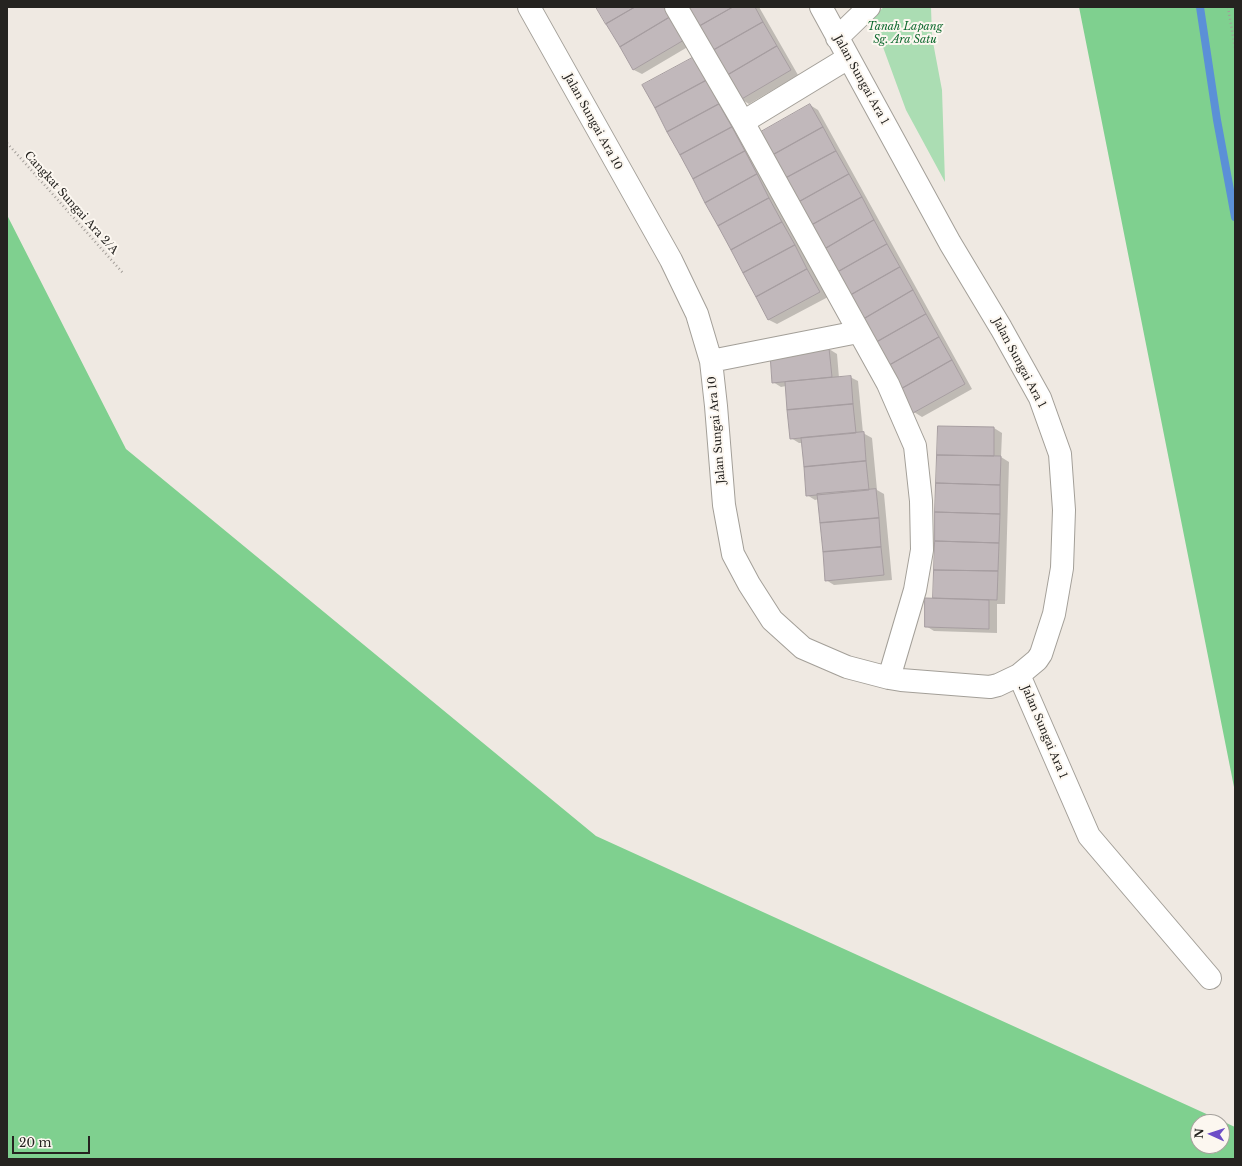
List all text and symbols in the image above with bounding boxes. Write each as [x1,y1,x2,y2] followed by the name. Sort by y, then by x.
[867,20,943,46] park label: Tanah Lapang Sg. Ara Satu
[831,33,891,127] street label: Jalan Sungai Ara 1
[561,72,625,172] street label: Jalan Sungai Ara 10
[21,149,121,257] street label: Cangkat Sungai Ara 2/A
[990,316,1048,410] street label: Jalan Sungai Ara 1
[706,376,728,484] street label: Jalan Sungai Ara 10
[1018,683,1070,781] street label: Jalan Sungai Ara 1
[1190,1114,1230,1154] north arrow
[14,1128,92,1154] scale bar
[1192,1128,1206,1139] text: N
[19,1135,51,1150] text: 20 m

